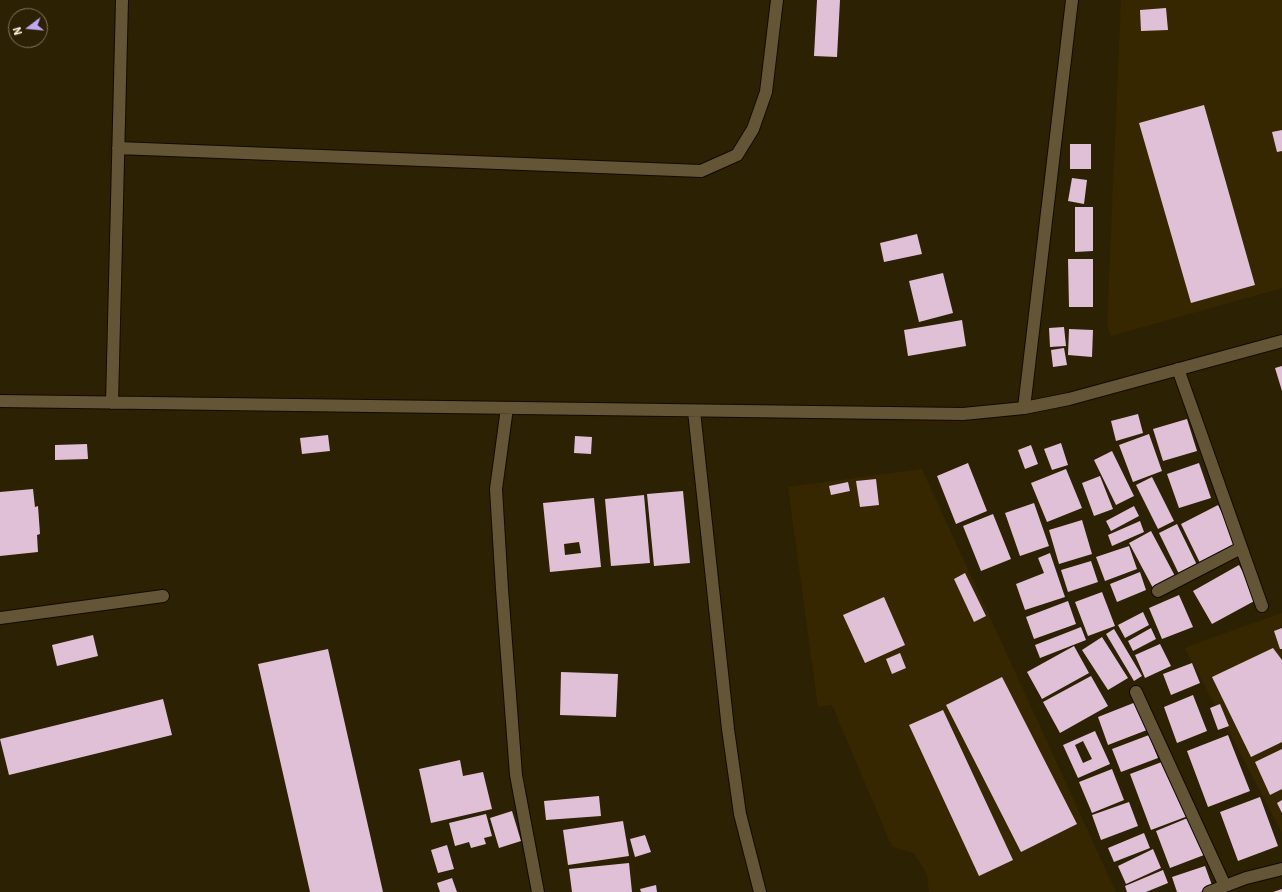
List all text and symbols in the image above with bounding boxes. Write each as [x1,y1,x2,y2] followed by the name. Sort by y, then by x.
[8,8,48,48] north arrow
[10,25,25,37] text: N

